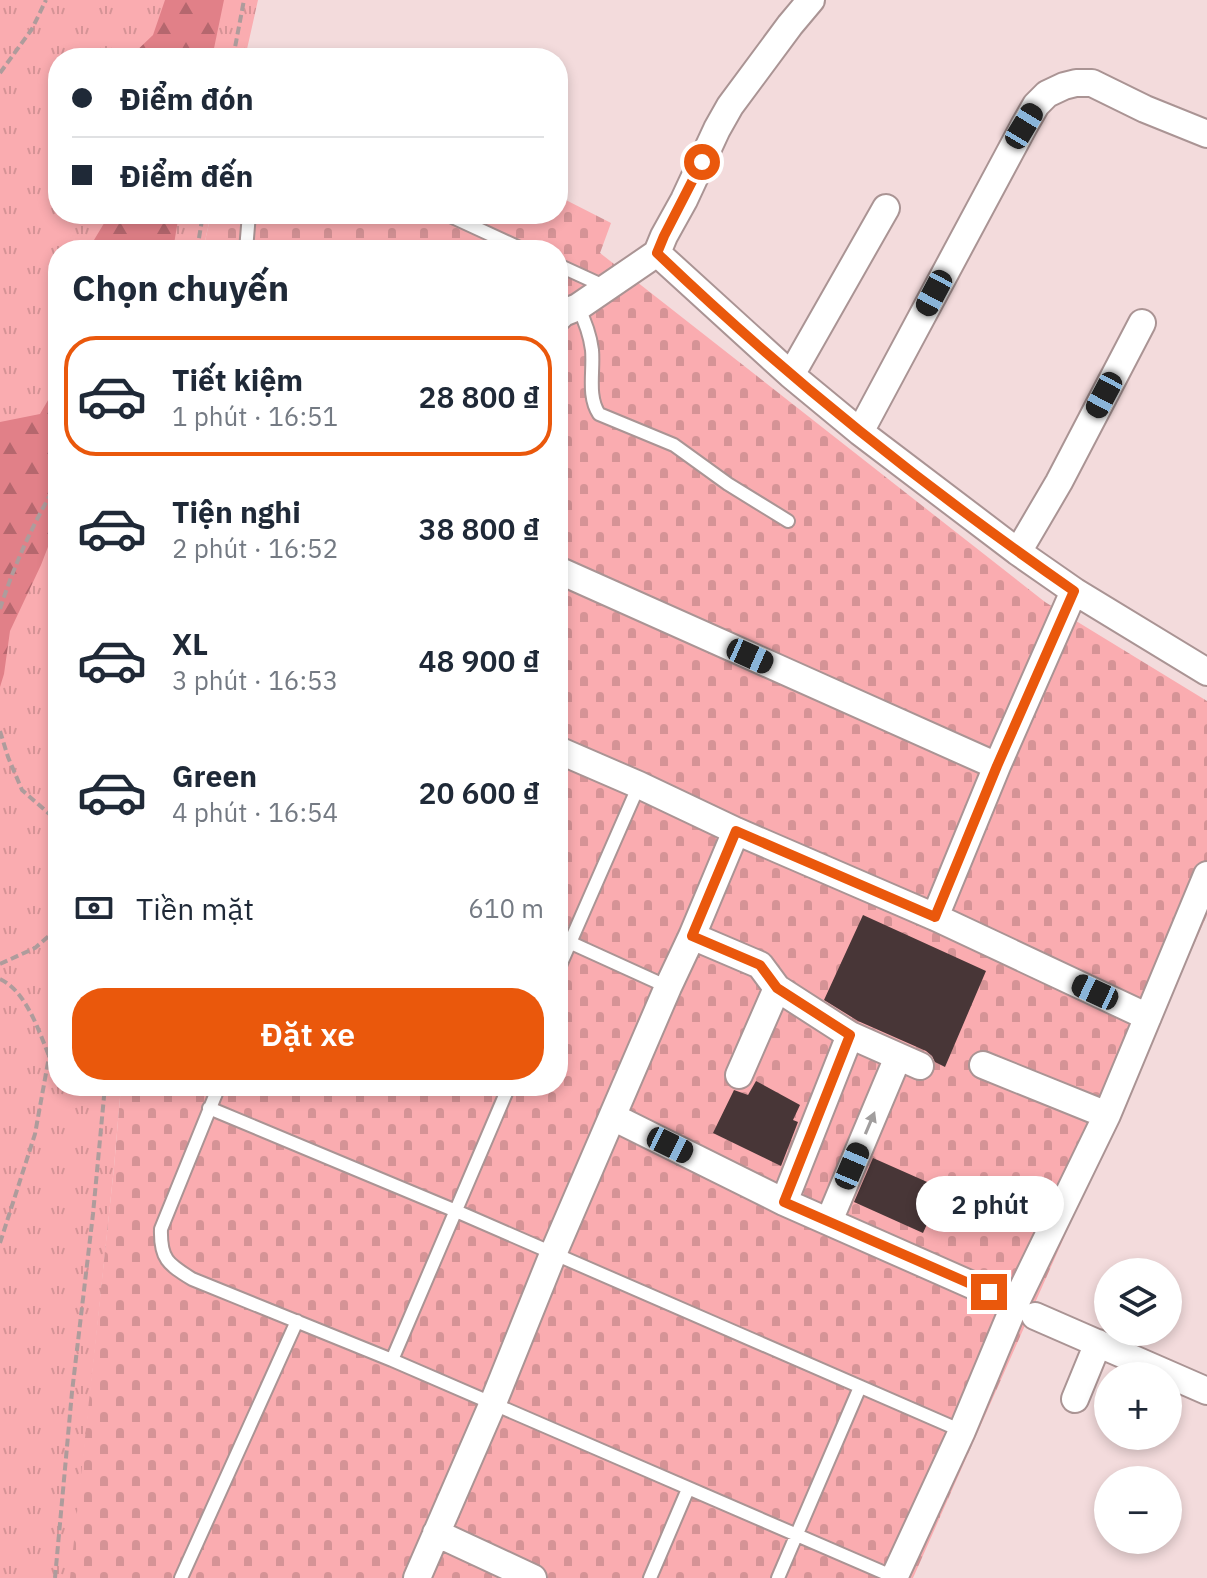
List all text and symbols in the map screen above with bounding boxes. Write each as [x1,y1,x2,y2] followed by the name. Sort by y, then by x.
[120,79,254,118] text: Điểm đón
[1001,99,1047,153] car
[684,144,720,180] route start
[120,156,253,195] text: Điểm đến
[72,264,289,311] text: Chọn chuyến
[912,266,956,320] car
[76,360,148,432] icon: car
[172,360,303,399] text: Tiết kiệm
[1082,368,1126,422] car
[419,377,540,416] text: 28 800 ₫
[172,399,338,433] text: 1 phút · 16:51
[76,492,148,564] icon: car
[172,492,301,531] text: Tiện nghi
[419,509,540,548] text: 38 800 ₫
[172,531,338,565] text: 2 phút · 16:52
[76,624,148,696] icon: car
[172,624,208,663] text: XL
[723,635,777,677] car
[419,641,540,680] text: 48 900 ₫
[172,663,338,697] text: 3 phút · 16:53
[76,756,148,828] icon: car
[172,756,257,795] text: Green
[419,773,540,812] text: 20 600 ₫
[172,795,338,829] text: 4 phút · 16:54
[72,886,116,930] icon: cash
[136,889,254,928] text: Tiền mặt
[468,891,544,925] text: 610 m
[1068,971,1122,1013] car
[72,988,544,1080] button: Đặt xe
[864,1111,877,1135] one-way arrow
[643,1124,697,1166] car
[832,1139,872,1193] car
[915,1176,1063,1232] callout: 2 phút
[951,1187,1029,1221] text: 2 phút
[1094,1258,1182,1554] map controls
[1094,1258,1182,1346] button: layers
[971,1274,1007,1310] route end
[1094,1362,1182,1450] button: +
[1094,1466,1182,1554] button: −

